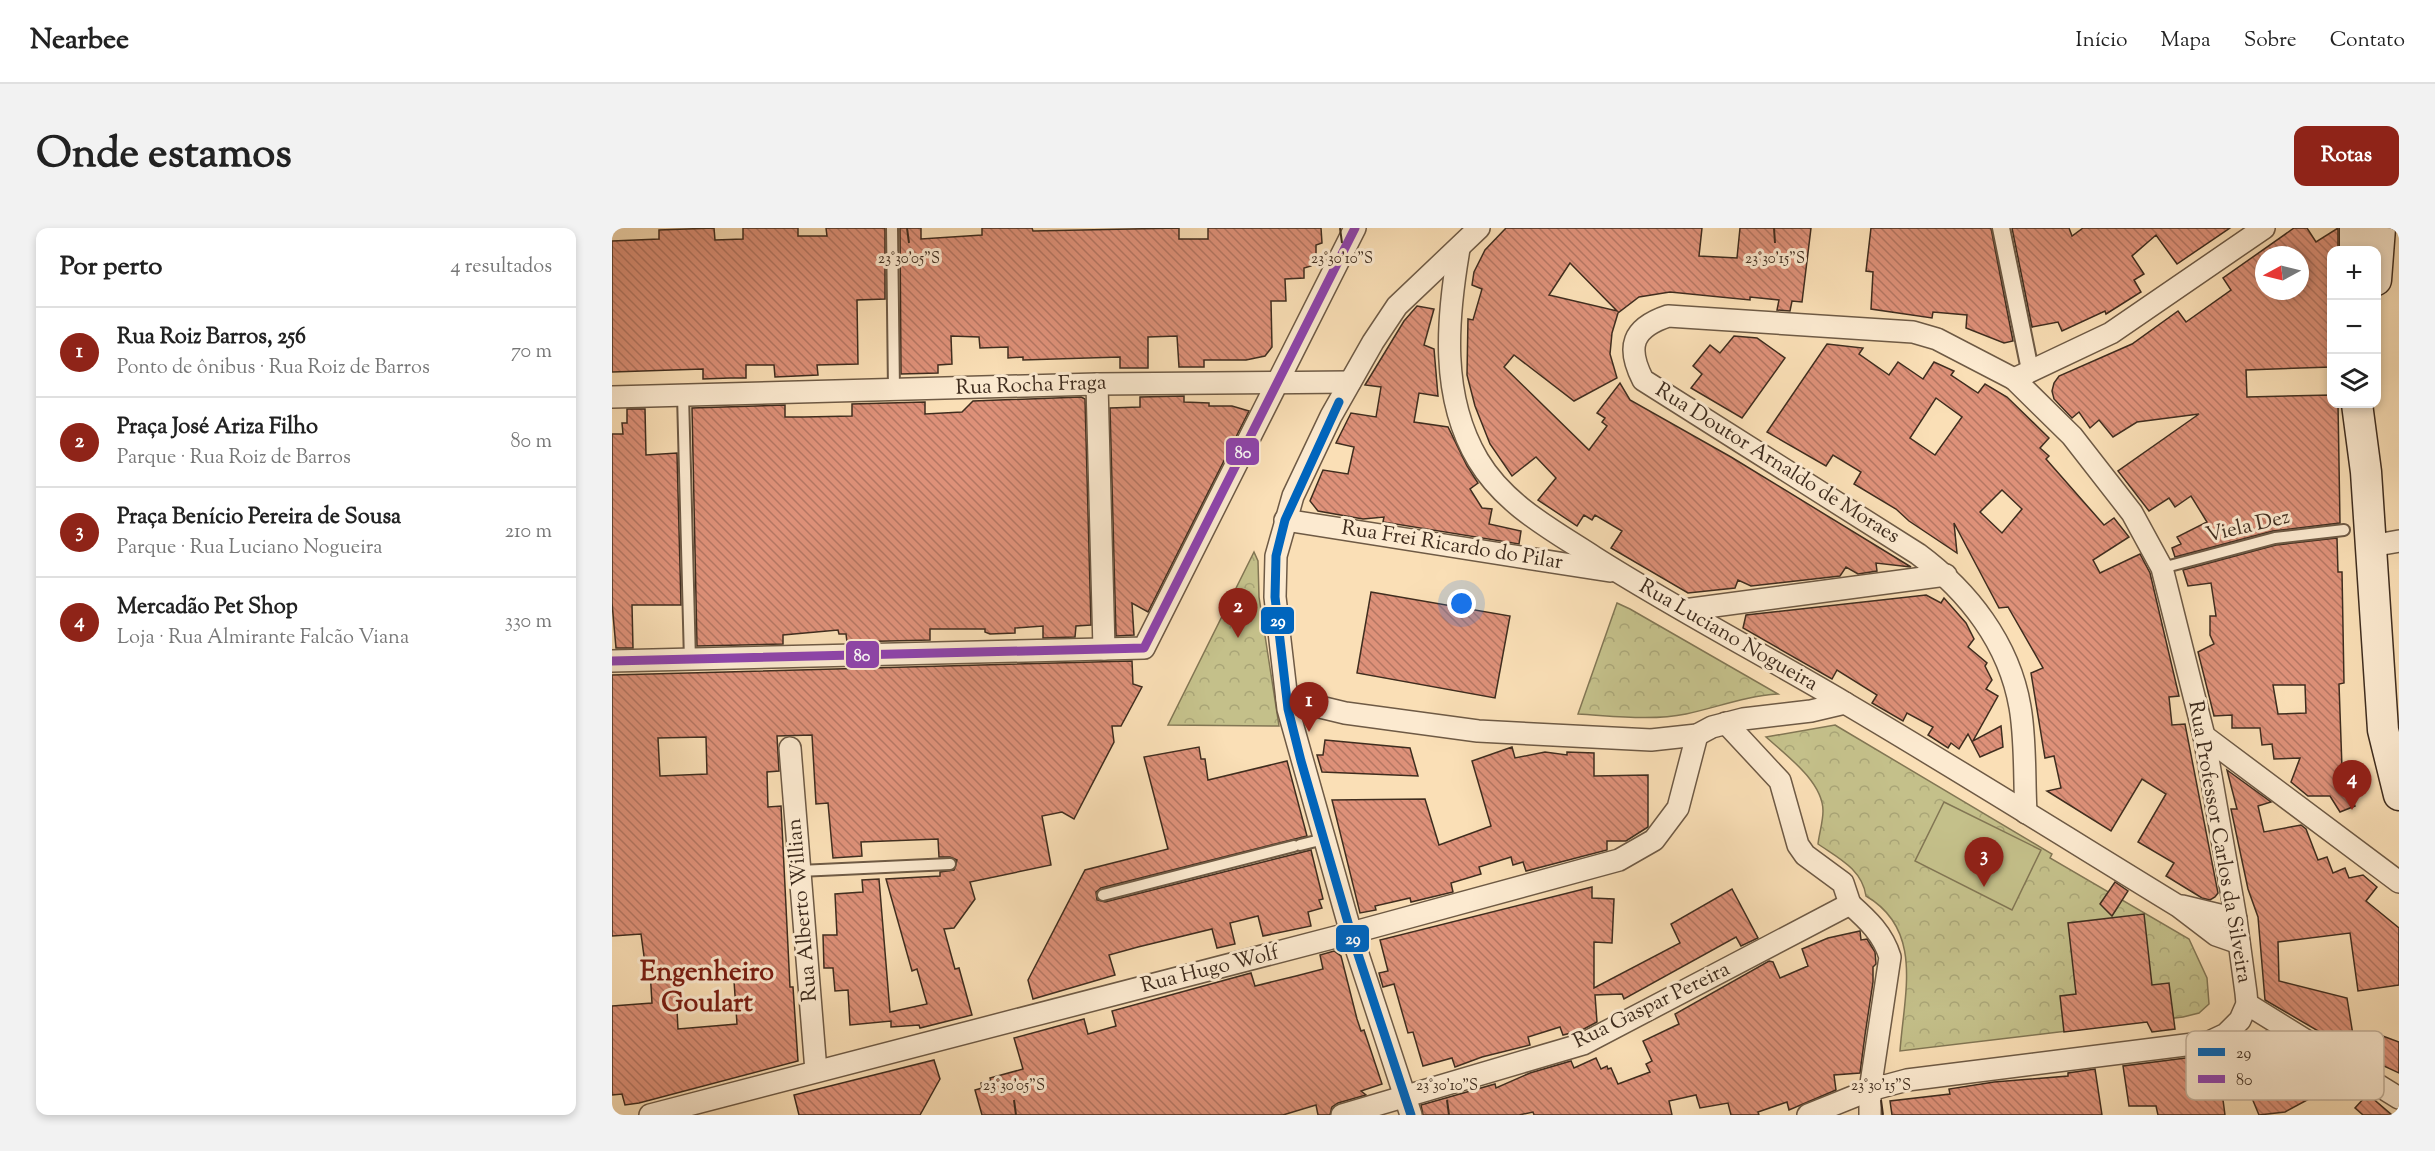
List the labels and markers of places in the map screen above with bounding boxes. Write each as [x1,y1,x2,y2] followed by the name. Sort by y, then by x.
[1218,588,1258,638] pin: 2
[1290,682,1328,732] pin: 1
[2332,760,2372,810] pin: 4
[1964,838,2004,887] pin: 3

